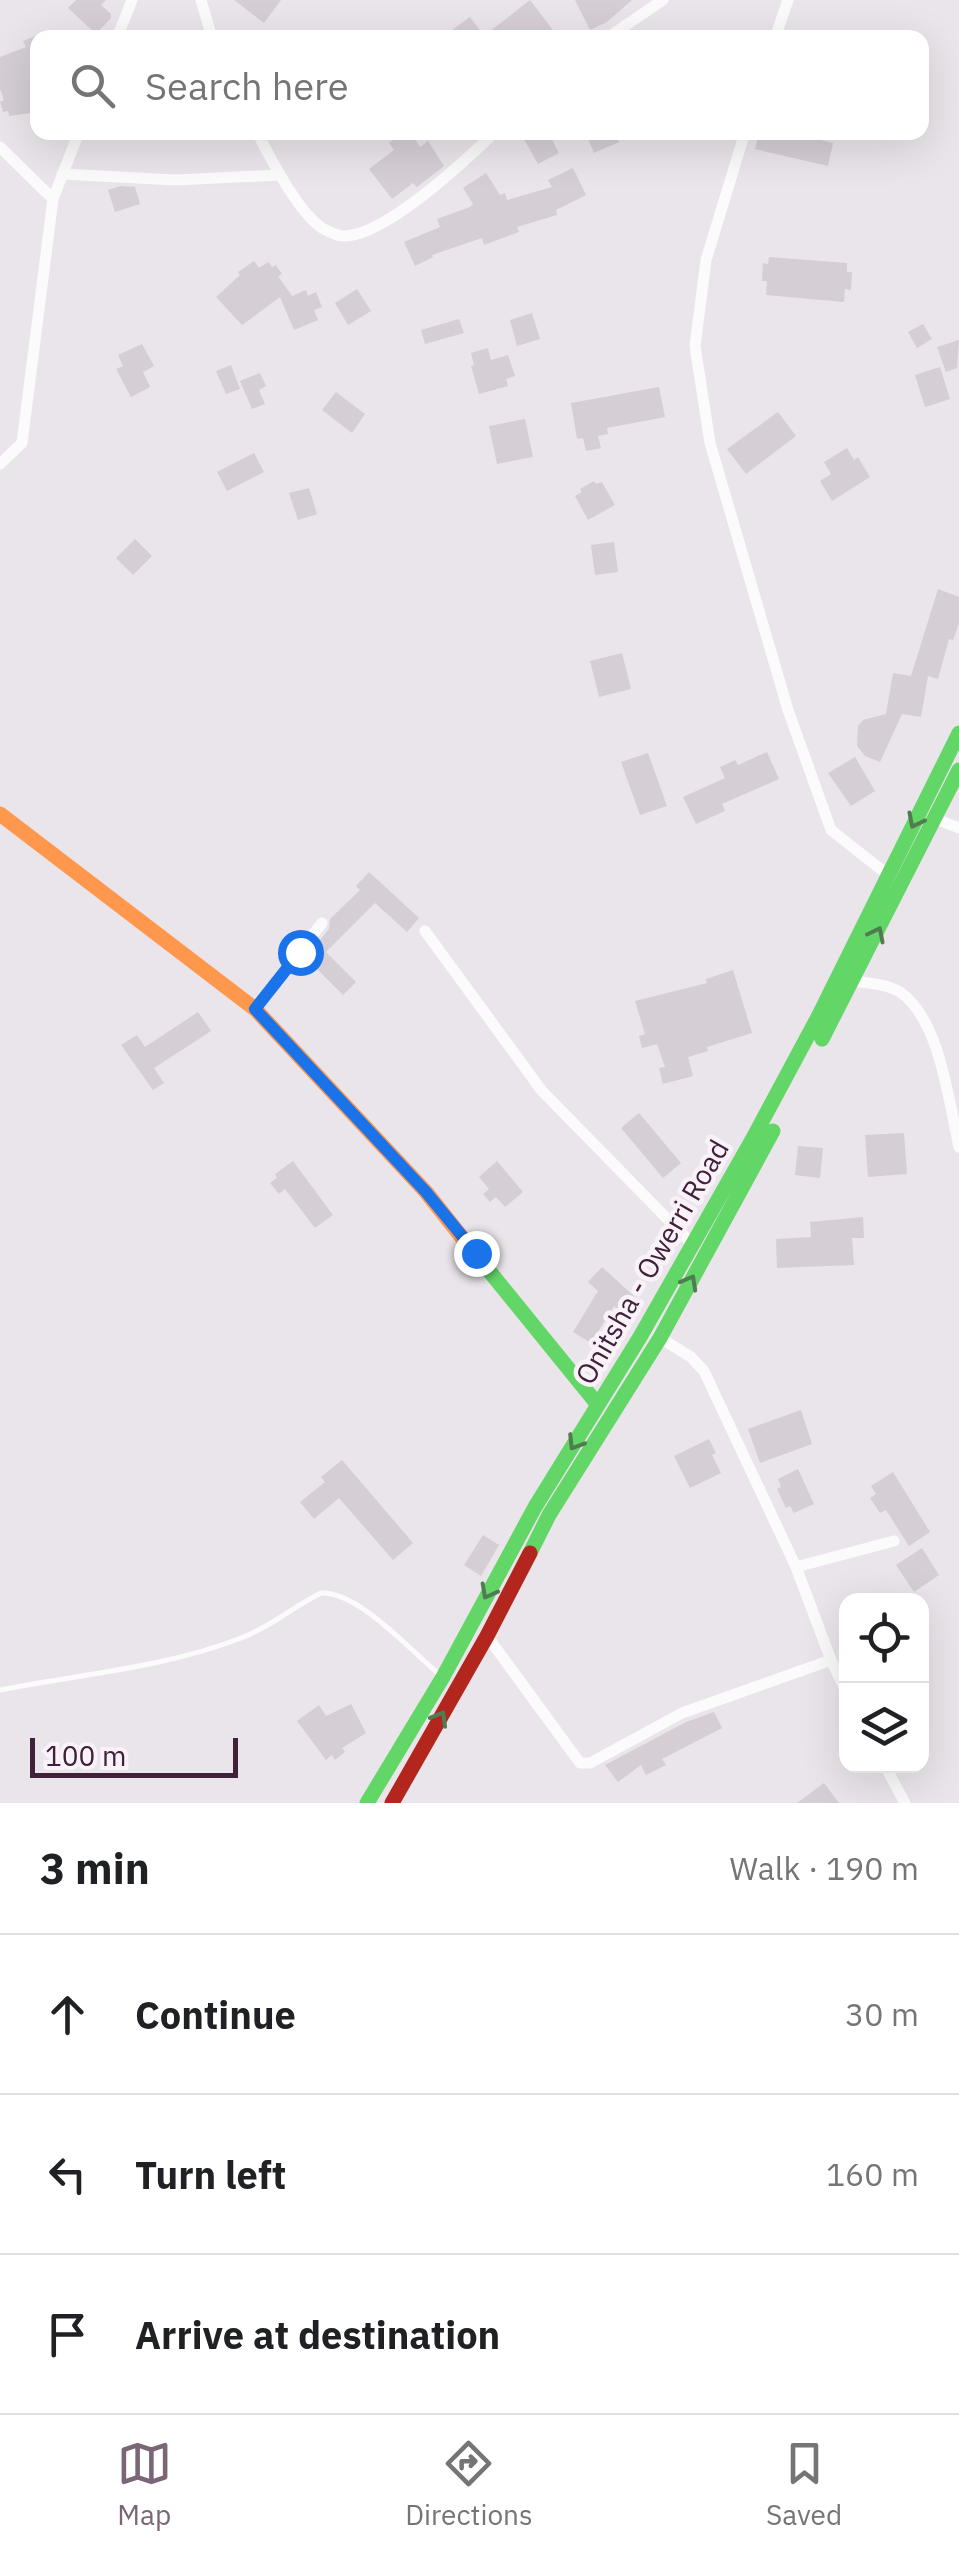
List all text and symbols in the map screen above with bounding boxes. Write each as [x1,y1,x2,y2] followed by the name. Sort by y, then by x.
[30,30,929,140] search box
[65,58,120,113] icon: search
[145,61,349,110] text: Search here
[908,810,928,828] one-way arrow
[865,927,884,945] one-way arrow
[278,930,324,976] route start
[566,1133,737,1391] street label: Onitsha - Owerri Road
[454,1231,500,1277] route end
[678,1275,698,1293] one-way arrow
[568,1432,587,1450] one-way arrow
[480,1582,500,1600] one-way arrow
[839,1593,929,1773] map controls
[839,1593,929,1683] button: locate
[839,1683,929,1773] button: layers
[428,1711,448,1729] one-way arrow
[30,1733,238,1778] scale bar
[45,1737,126,1774] text: 100 m
[40,1841,150,1896] text: 3 min
[730,1847,919,1889] text: Walk · 190 m
[40,1987,95,2042] icon: ahead
[135,1990,296,2039] text: Continue
[845,1993,919,2035] text: 30 m
[40,2147,95,2202] icon: left
[135,2150,286,2199] text: Turn left
[826,2153,919,2195] text: 160 m
[40,2307,95,2362] icon: arrive
[135,2310,500,2359] text: Arrive at destination
[117,2436,172,2533] tab: Map
[405,2436,533,2533] tab: Directions
[766,2436,842,2533] tab: Saved

